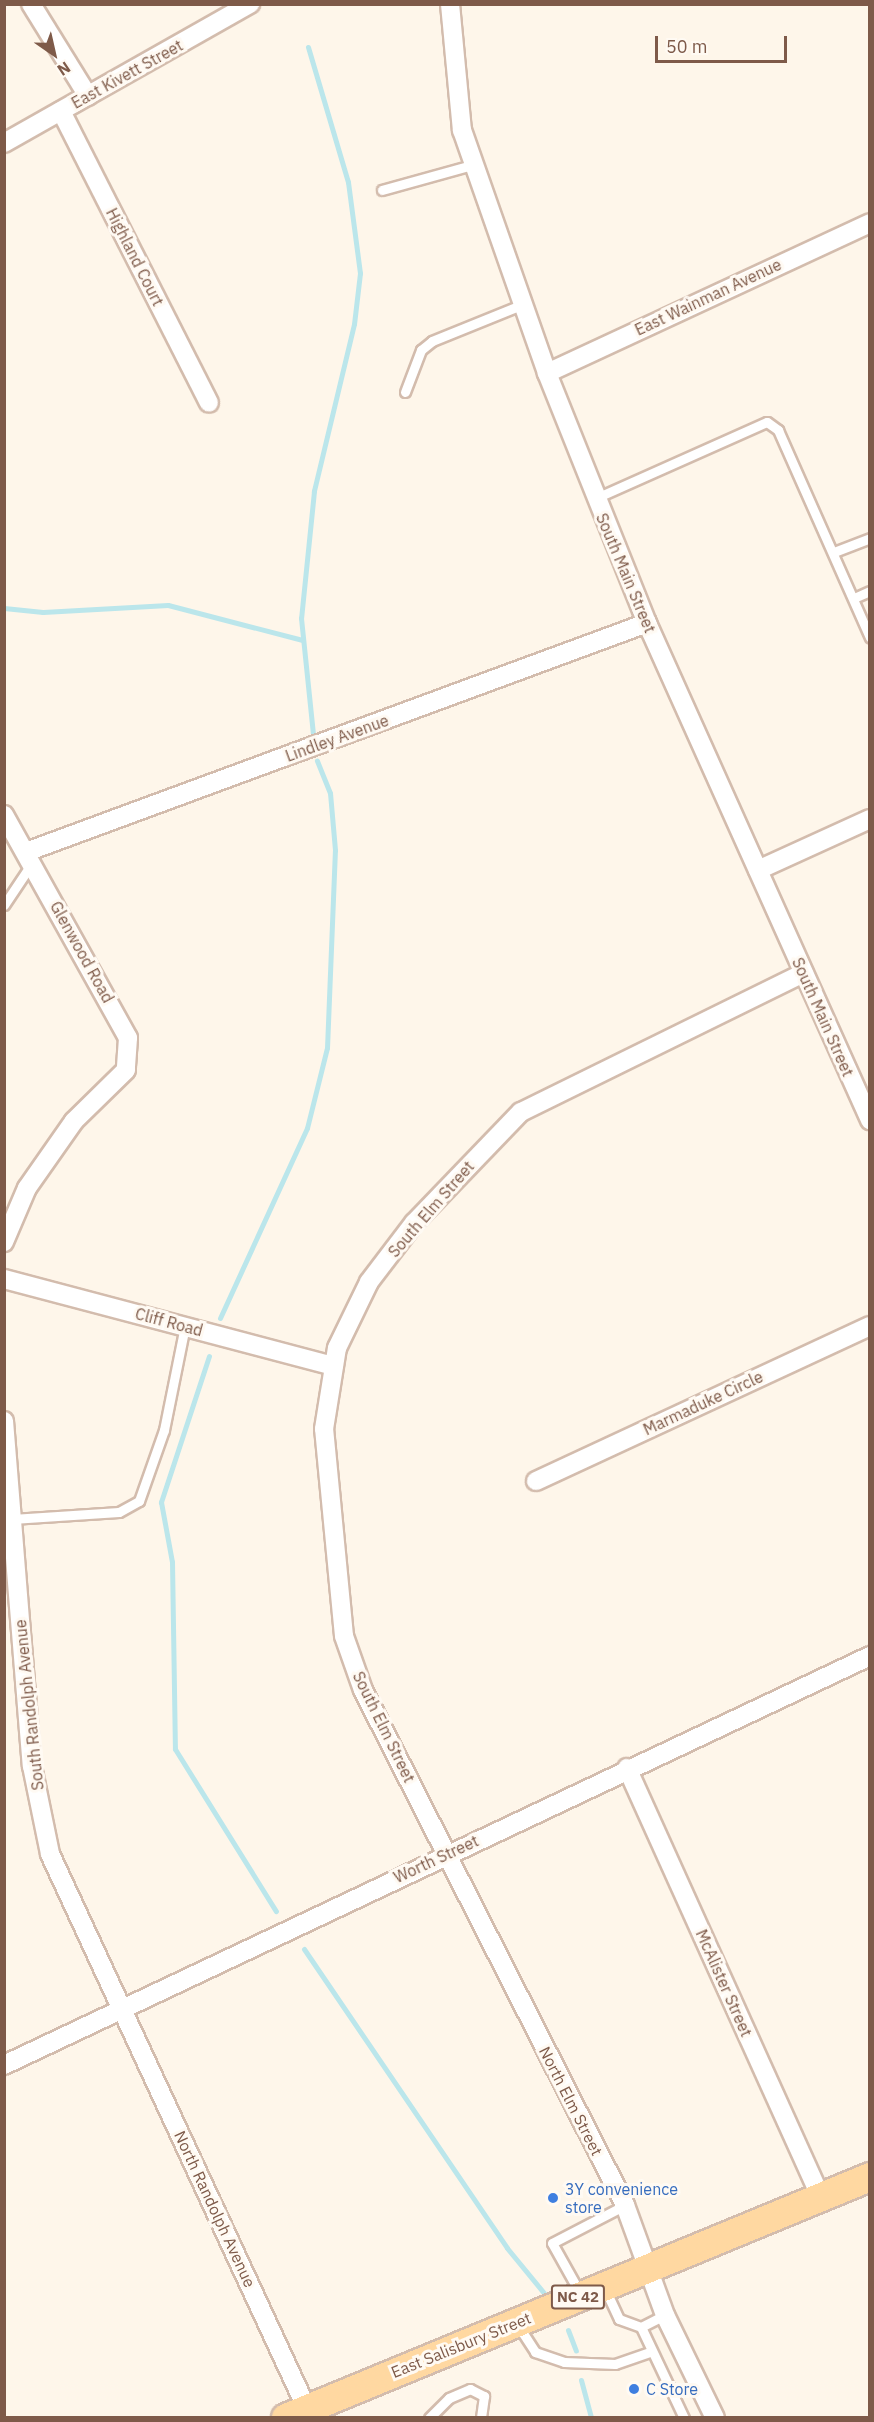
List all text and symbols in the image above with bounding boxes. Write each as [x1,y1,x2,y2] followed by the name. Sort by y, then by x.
[24,24,84,84] north arrow
[658,24,790,62] scale bar
[68,35,186,113] street label: East Kivett Street
[666,35,708,58] text: 50 m
[54,57,74,80] text: N
[102,205,168,309] street label: Highland Court
[632,255,784,339] street label: East Wainman Avenue
[592,510,660,636] street label: South Main Street
[283,710,391,766] street label: Lindley Avenue
[46,898,118,1006] street label: Glenwood Road
[788,955,858,1079] street label: South Main Street
[384,1157,478,1261] street label: South Elm Street
[133,1304,205,1340] street label: Cliff Road
[640,1367,766,1439] street label: Marmaduke Circle
[10,1619,48,1791] street label: South Randolph Avenue
[349,1668,419,1786] street label: South Elm Street
[391,1831,481,1887] street label: Worth Street
[692,1926,756,2040] street label: McAlister Street
[535,2043,607,2159] street label: North Elm Street
[170,2128,260,2290] street label: North Randolph Avenue
[565,2179,678,2217] place label: 3Y convenience store
[546,2191,560,2205] marker: 3Y convenience store
[550,2285,606,2309] road number: NC 42
[388,2308,534,2382] street label: East Salisbury Street
[646,2379,698,2399] place label: C Store
[627,2382,641,2396] marker: C Store

